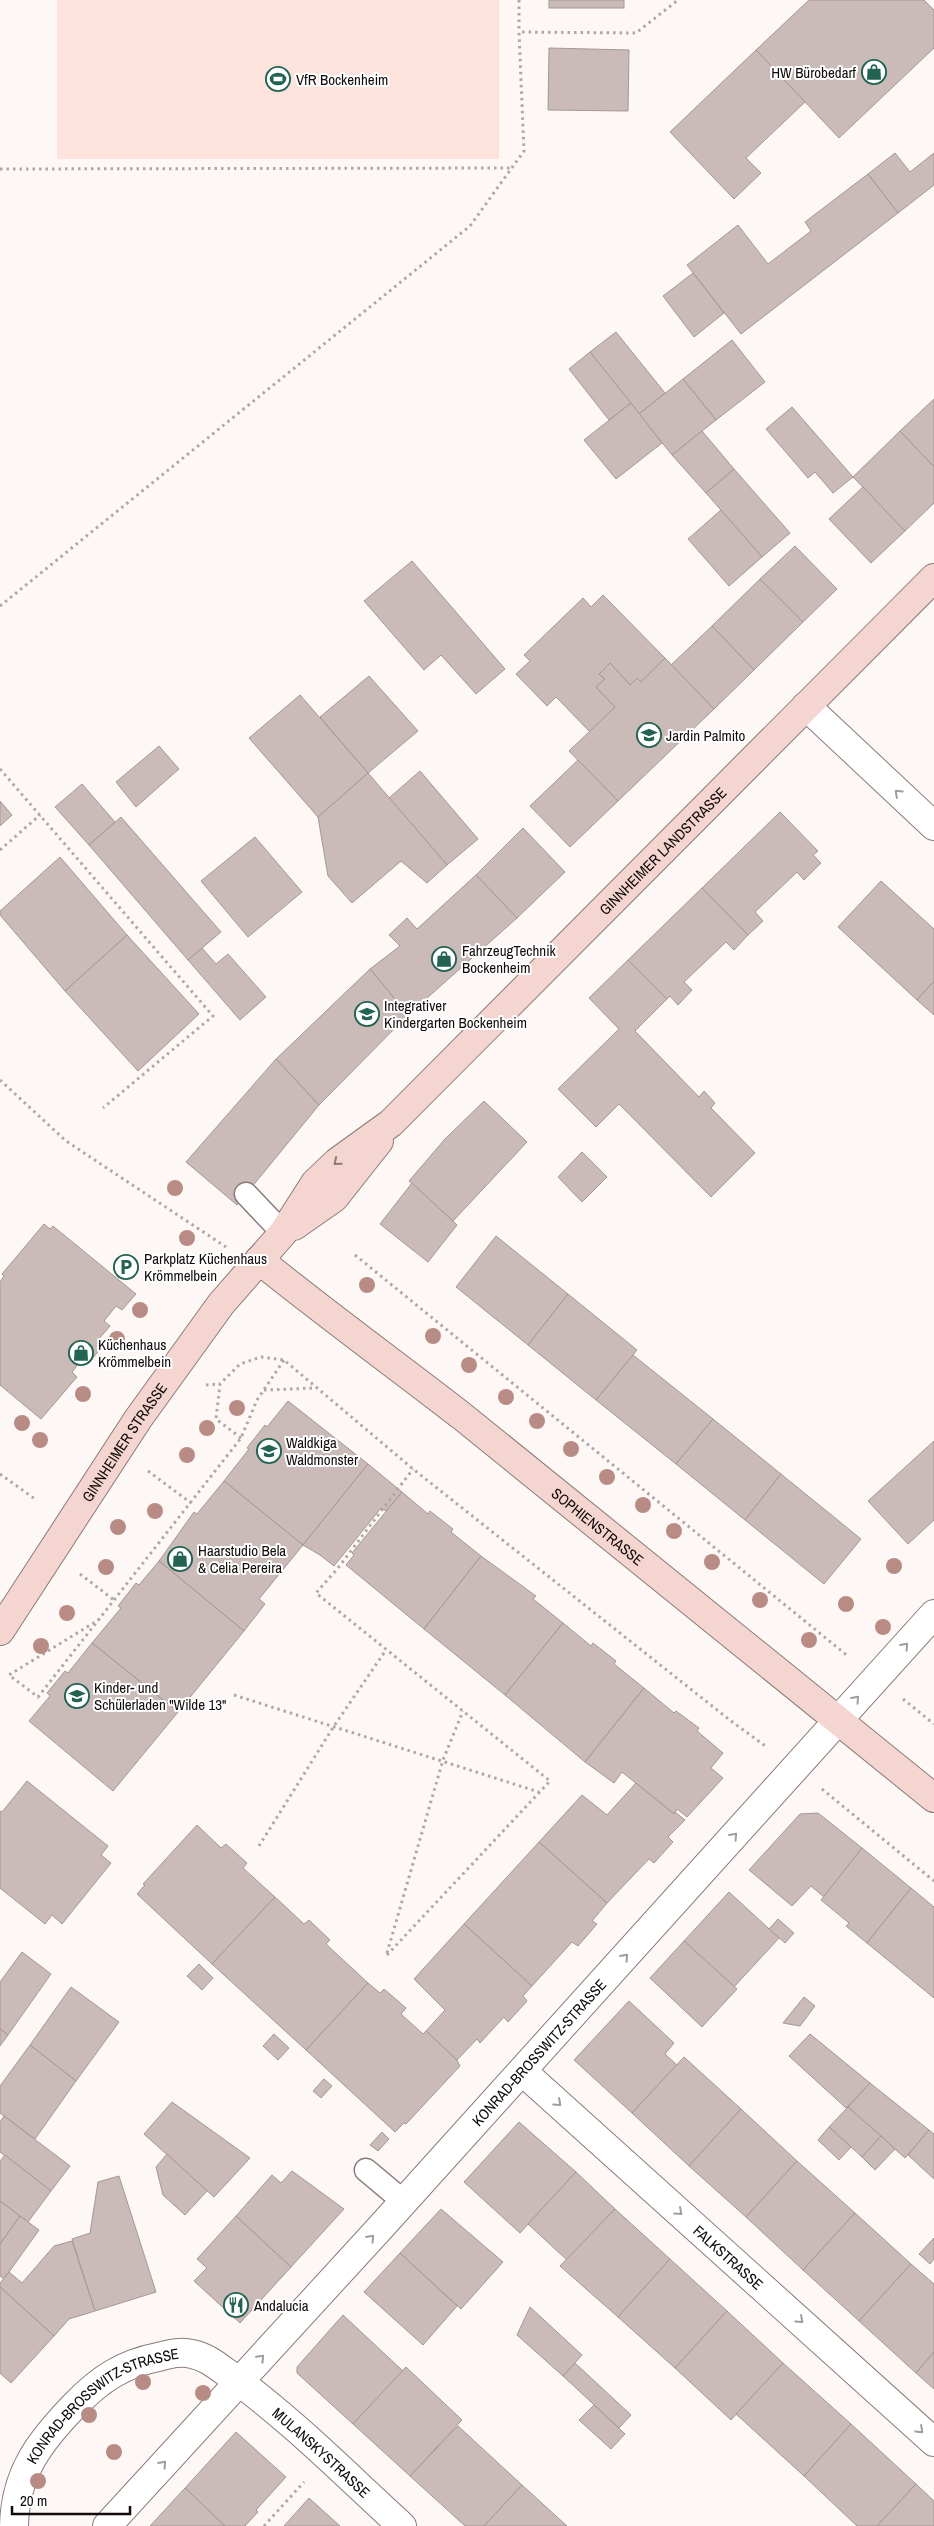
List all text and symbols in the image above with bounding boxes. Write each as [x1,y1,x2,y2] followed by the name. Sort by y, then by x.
[861,59,887,85] shop icon: HW Bürobedarf
[771,62,857,83] place label: HW Bürobedarf
[265,66,291,92] sports icon: VfR Bockenheim
[296,69,388,90] place label: VfR Bockenheim
[636,722,662,748] school or university icon: Jardin Palmito
[666,725,745,746] place label: Jardin Palmito
[594,782,731,919] street label: GINNHEIMER LANDSTRASSE
[895,790,904,799] one-way arrow
[462,940,557,978] place label: FahrzeugTechnik Bockenheim
[431,946,457,972] shop icon: FahrzeugTechnik Bockenheim
[384,995,527,1033] place label: Integrativer Kindergarten Bockenheim
[354,1001,380,1027] school or university icon: Integrativer Kindergarten Bockenheim
[334,1156,343,1165] one-way arrow
[144,1248,267,1286] place label: Parkplatz Küchenhaus Krömmelbein
[113,1254,139,1280] parking icon: Parkplatz Küchenhaus Krömmelbein
[98,1334,171,1372] place label: Küchenhaus Krömmelbein
[68,1340,94,1366] shop icon: Küchenhaus Krömmelbein
[76,1378,172,1506] street label: GINNHEIMER STRASSE
[286,1432,358,1470] place label: Waldkiga Waldmonster
[256,1438,282,1464] school or university icon: Waldkiga Waldmonster
[547,1482,648,1570] street label: SOPHIENSTRASSE
[198,1540,286,1578] place label: Haarstudio Bela & Celia Pereira
[167,1546,193,1572] shop icon: Haarstudio Bela & Celia Pereira
[899,1642,908,1651] one-way arrow
[94,1677,226,1715] place label: Kinder- und Schülerladen "Wilde 13"
[64,1683,90,1709] school or university icon: Kinder- und Schülerladen "Wilde 13"
[851,1696,860,1705] one-way arrow
[728,1833,737,1842] one-way arrow
[619,1953,628,1962] one-way arrow
[467,1974,611,2130] street label: KONRAD-BROSSWITZ-STRASSE
[553,2097,562,2106] one-way arrow
[673,2206,682,2215] one-way arrow
[689,2220,768,2294] street label: FALKSTRASSE
[365,2235,374,2244] one-way arrow
[223,2292,249,2318] restaurant icon: Andalucia
[253,2295,309,2316] place label: Andalucia
[794,2315,803,2324] one-way arrow
[21,2342,180,2468] street label: KONRAD-BROSSWITZ-STRASSE
[255,2355,264,2364] one-way arrow
[268,2402,375,2502] street label: MULANSKYSTRASSE
[915,2424,924,2433] one-way arrow
[157,2460,166,2469] one-way arrow
[12,2484,130,2516] scale bar
[20,2490,47,2511] text: 20 m

